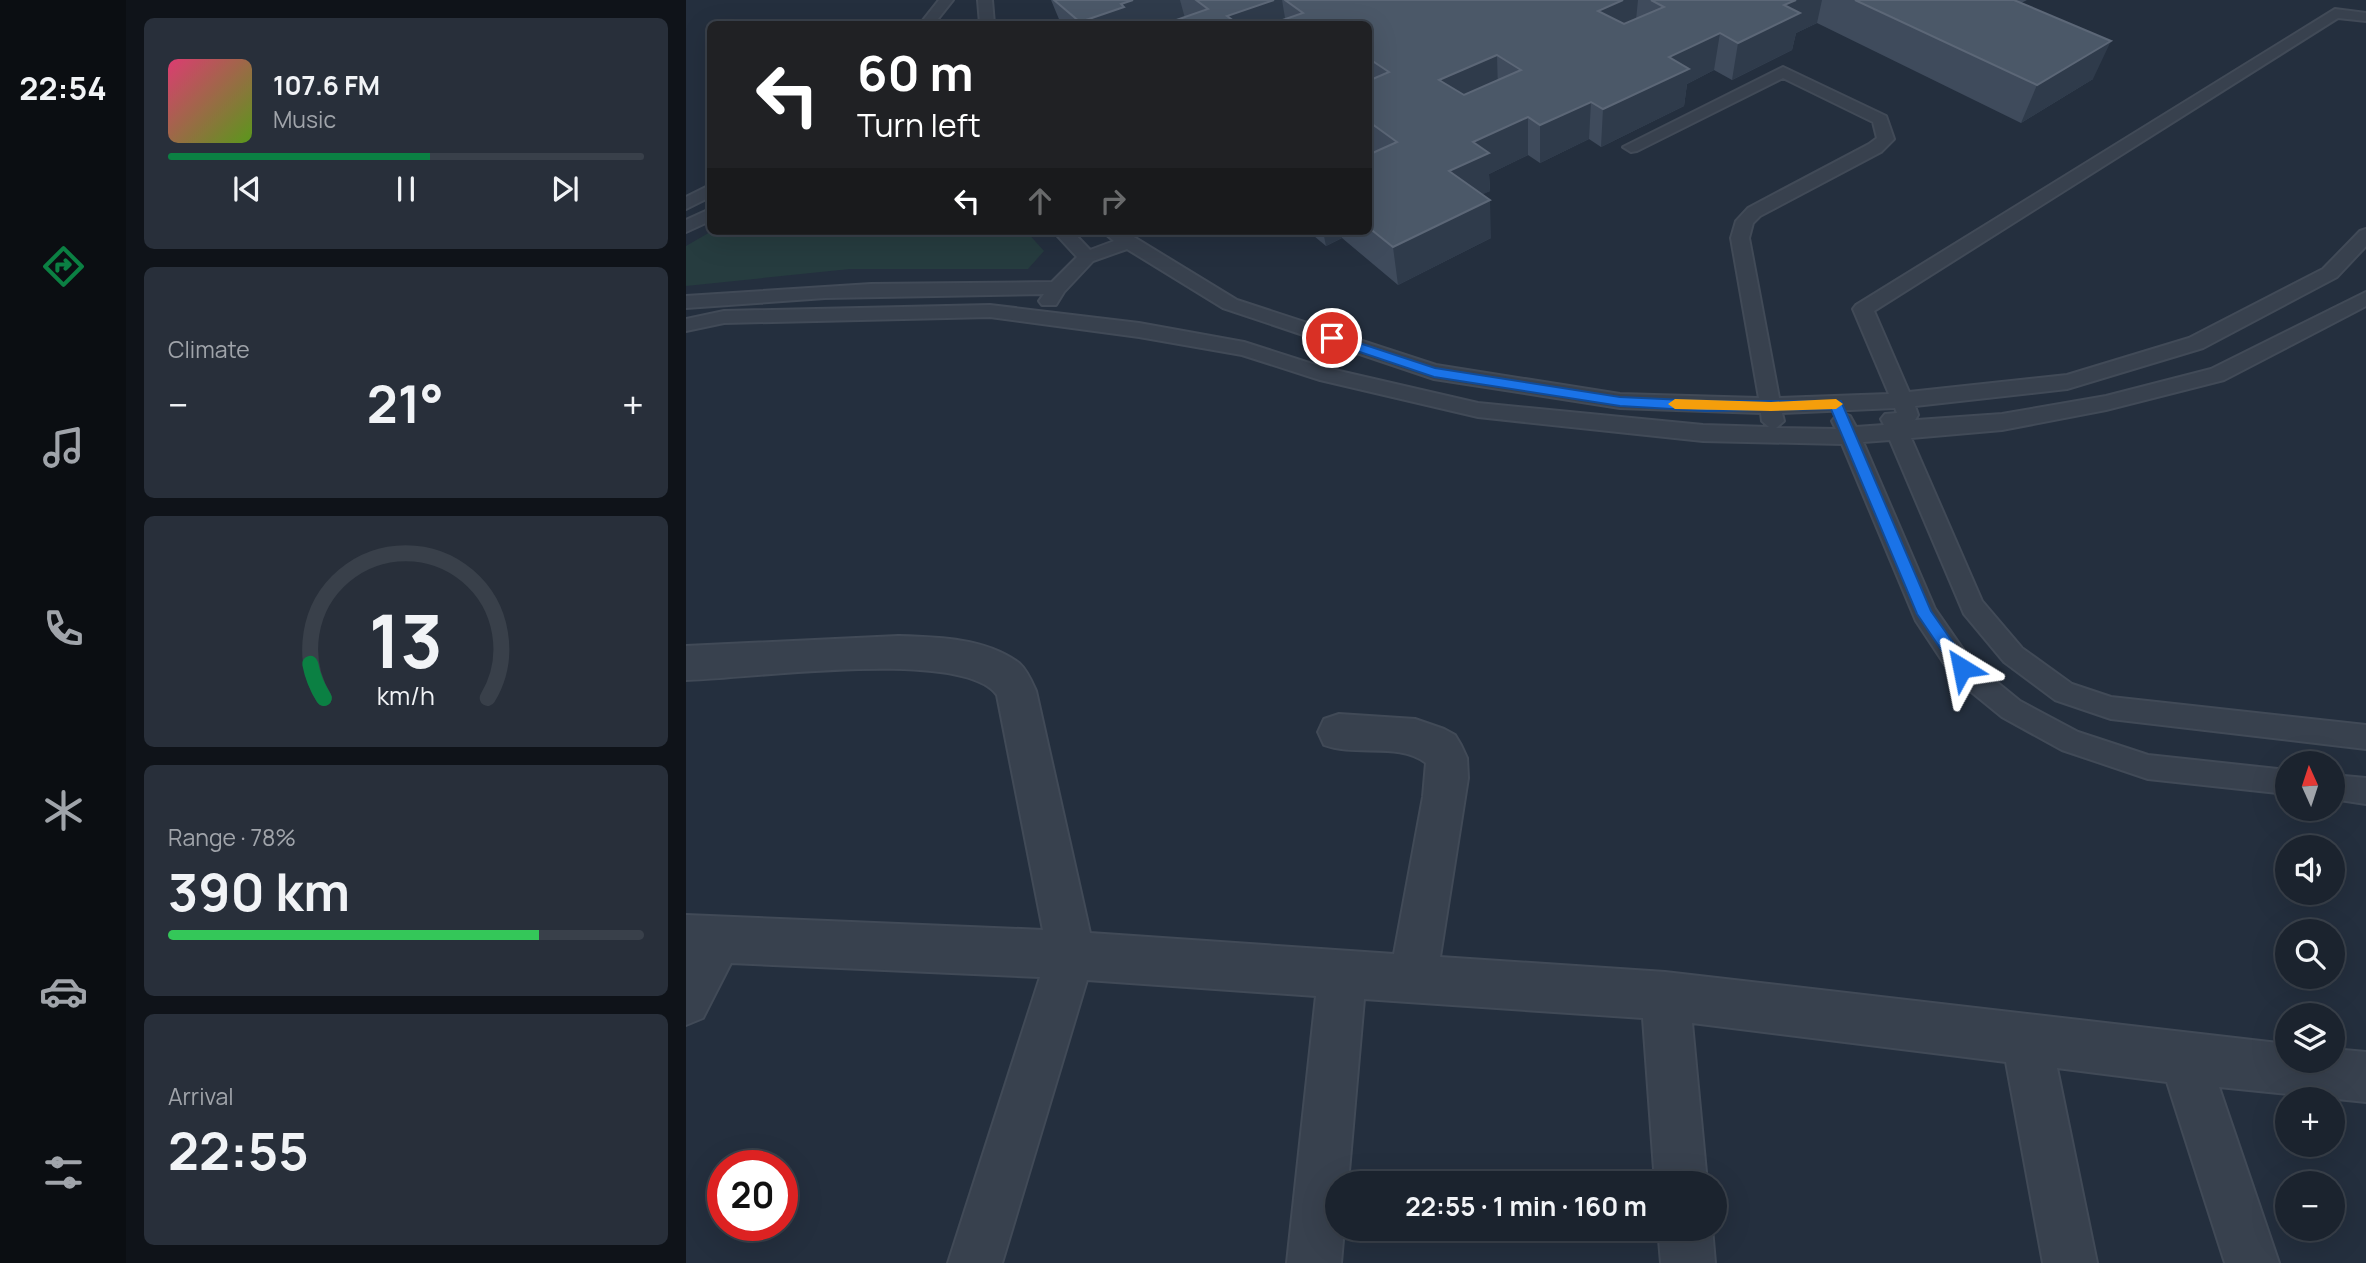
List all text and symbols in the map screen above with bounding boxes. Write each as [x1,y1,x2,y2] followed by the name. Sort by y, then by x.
[857,39,974,106] text: 60 m
[742,49,833,140] icon: left
[19,66,107,110] text: 22:54
[273,67,380,103] text: 107.6 FM
[273,103,336,135] text: Music
[857,103,981,147] text: Turn left
[228,170,266,208] icon: previous
[387,170,425,208] icon: pause
[546,170,584,208] icon: next
[948,182,986,220] icon: left
[1021,182,1059,220] icon: ahead
[1094,182,1132,220] icon: right
[39,242,88,291] icon: directions
[1302,308,1362,368] pin
[1313,319,1351,357] icon: arrive
[168,333,250,365] text: Climate
[367,368,444,439] text: 21°
[168,378,189,430] text: −
[622,378,644,430] text: +
[39,423,88,472] icon: music
[369,590,443,690] text: 13
[39,604,88,653] icon: phone
[1925,631,1999,705] position arrow
[377,677,435,712] text: km/h
[2275,751,2345,821] north arrow
[2275,751,2345,1241] map controls
[39,786,88,835] icon: climate
[168,821,296,853] text: Range · 78%
[2275,835,2345,905] button: sound
[168,856,350,927] text: 390 km
[2275,919,2345,989] button: search
[39,967,88,1016] icon: car
[2275,1003,2345,1073] button: layers
[168,1080,234,1112] text: Arrival
[2275,1087,2345,1157] button: +
[168,1115,309,1186] text: 22:55
[39,1148,88,1197] icon: filters
[707,1150,798,1241] speed limit sign: 20
[2275,1171,2345,1241] button: −
[1405,1188,1647,1224] text: 22:55 · 1 min · 160 m

